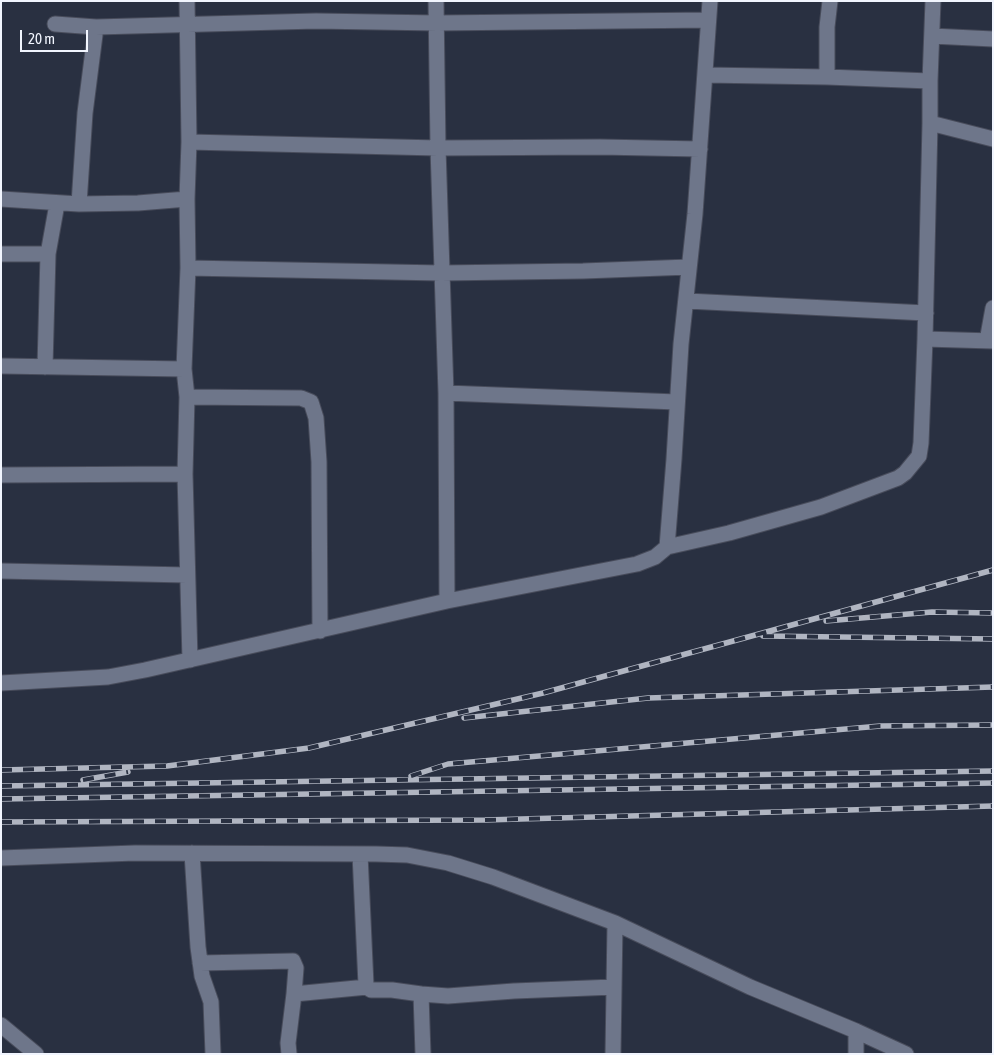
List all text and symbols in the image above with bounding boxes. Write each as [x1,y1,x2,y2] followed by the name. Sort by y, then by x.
[22,20,90,52] scale bar
[28,30,55,47] text: 20 m

